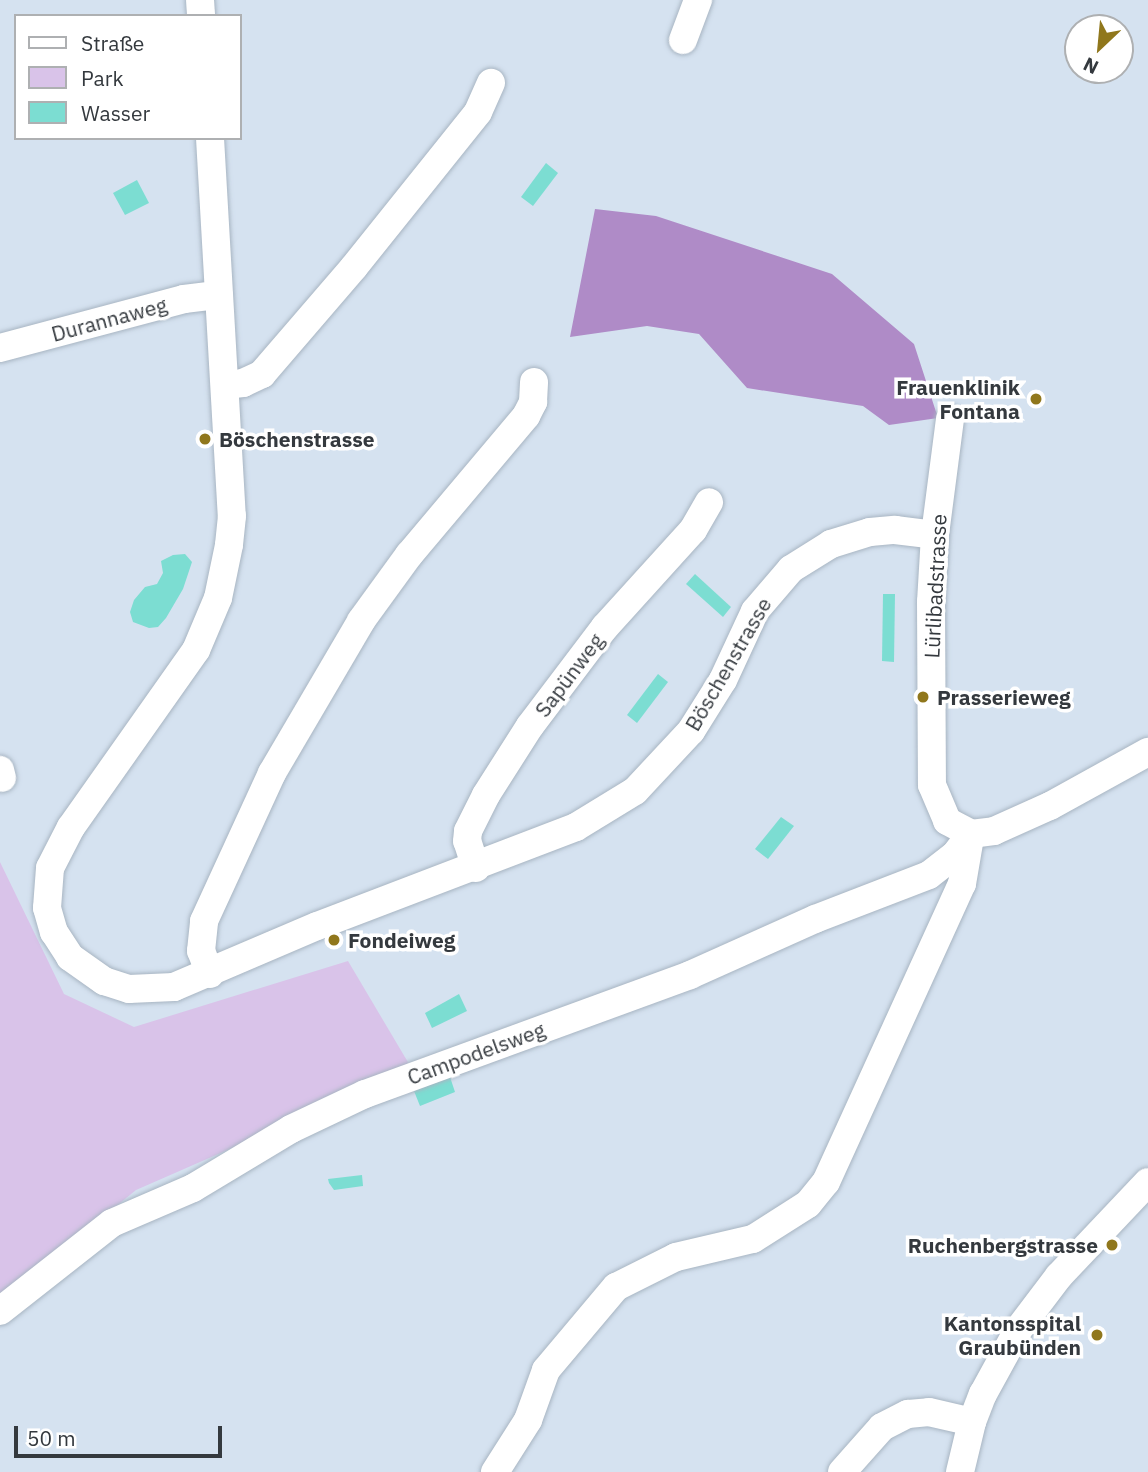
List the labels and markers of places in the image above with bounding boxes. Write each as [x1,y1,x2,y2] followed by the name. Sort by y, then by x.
[896,374,1020,424] place label: Frauenklinik Fontana
[1026,389,1046,409] marker: Frauenklinik Fontana
[219,426,375,452] place label: Böschenstrasse
[197,431,213,447] marker: Böschenstrasse
[937,684,1071,710] place label: Prasserieweg
[915,689,931,705] marker: Prasserieweg
[348,927,455,953] place label: Fondeiweg
[326,932,342,948] marker: Fondeiweg
[908,1232,1098,1258] place label: Ruchenbergstrasse
[1104,1237,1120,1253] marker: Ruchenbergstrasse
[944,1310,1081,1360] place label: Kantonsspital Graubünden
[1087,1325,1107,1345] marker: Kantonsspital Graubünden

